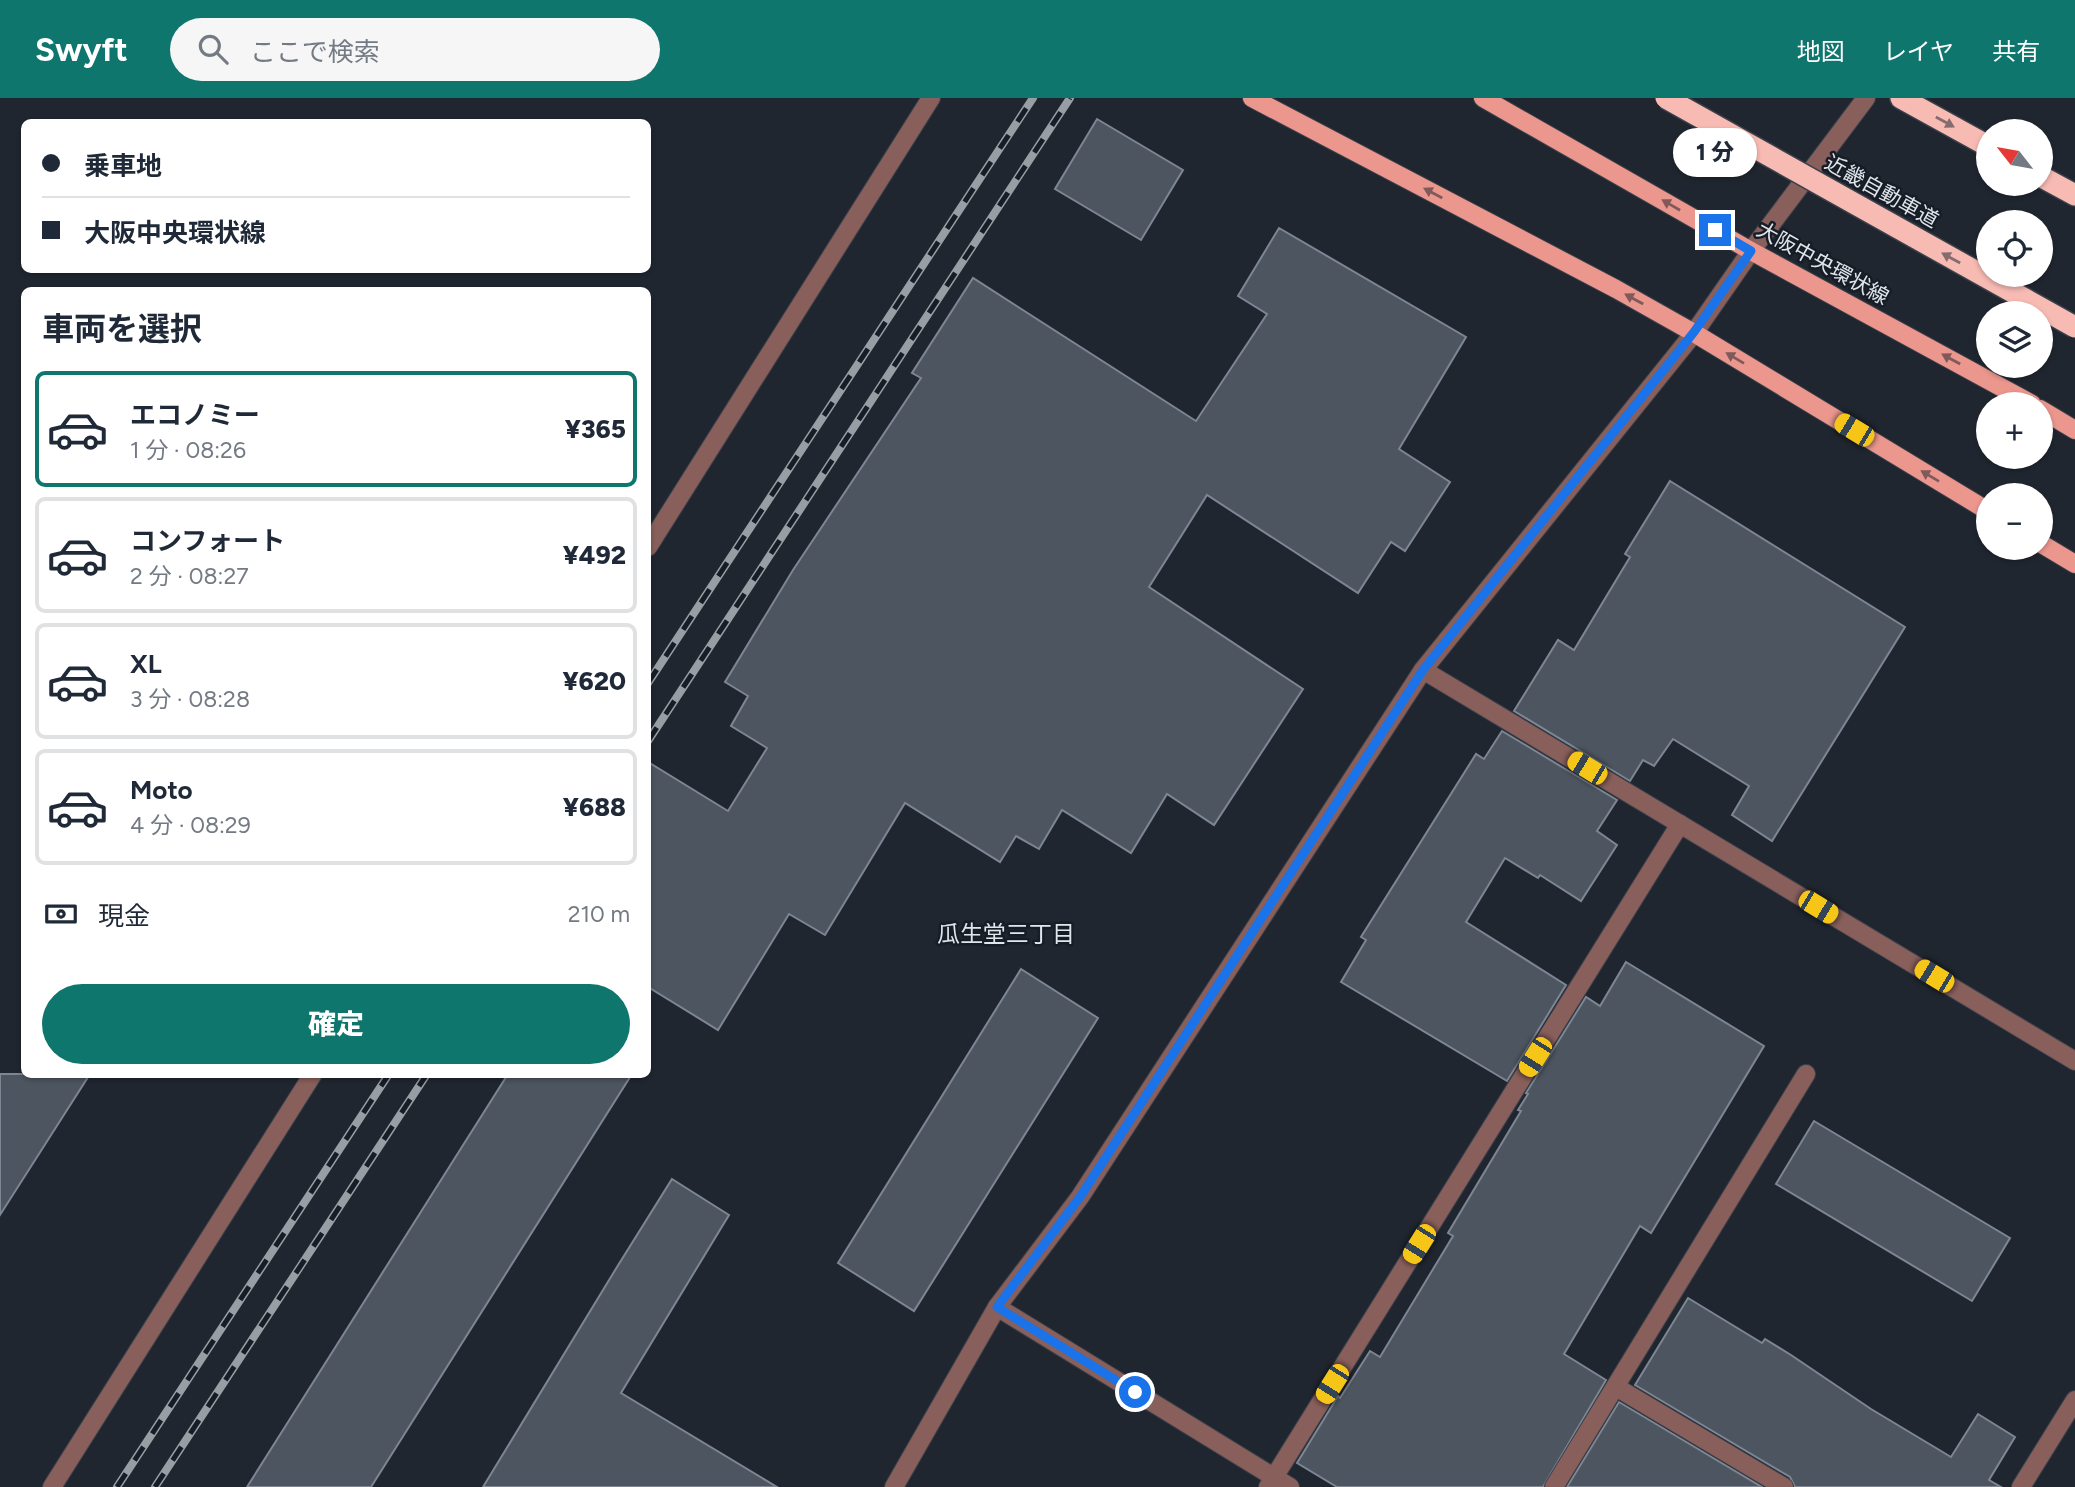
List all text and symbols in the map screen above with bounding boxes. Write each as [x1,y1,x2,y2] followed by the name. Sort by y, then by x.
[170,18,660,81] search box
[35,30,128,69] text: Swyft
[194,30,232,68] icon: search
[250,36,380,68] text: ここで検索
[1797,37,1845,66] text: 地図
[1883,37,1954,66] text: レイヤ
[1992,37,2040,66] text: 共有
[1935,116,1954,128] one-way arrow
[1976,119,2053,196] north arrow
[1976,119,2053,560] map controls
[1673,129,1757,178] callout: 1 分
[1696,138,1734,166] text: 1 分
[84,150,162,182] text: 乗車地
[1821,150,1943,232] street label: 近畿自動車道
[1423,187,1443,199] one-way arrow
[1662,199,1681,211] one-way arrow
[1976,210,2053,287] button: locate
[1699,214,1731,246] route end
[1753,216,1893,310] street label: 大阪中央環状線
[84,217,266,249] text: 大阪中央環状線
[1942,252,1961,264] one-way arrow
[1625,293,1644,305] one-way arrow
[1976,301,2053,378] button: layers
[42,310,202,348] text: 車両を選択
[1726,351,1745,364] one-way arrow
[1941,353,1961,365] one-way arrow
[1976,392,2053,469] button: +
[46,398,109,461] icon: car
[130,399,260,431] text: エコノミー
[1831,410,1878,450] car
[565,413,626,445] text: ¥365
[130,436,246,464] text: 1 分 · 08:26
[1920,470,1939,482] one-way arrow
[1976,483,2053,560] button: −
[46,524,109,587] icon: car
[130,525,285,557] text: コンフォート
[563,539,626,571] text: ¥492
[130,562,249,590] text: 2 分 · 08:27
[130,648,162,680] text: XL
[46,650,109,713] icon: car
[562,665,626,697] text: ¥620
[130,685,250,713] text: 3 分 · 08:28
[1564,748,1611,788] car
[130,774,193,806] text: Moto
[46,776,109,839] icon: car
[563,791,626,823] text: ¥688
[130,811,251,839] text: 4 分 · 08:29
[1795,887,1842,927] car
[42,895,80,933] icon: cash
[98,900,150,932] text: 現金
[568,900,630,928] text: 210 m
[937,920,1075,948] district label: 瓜生堂三丁目
[1911,956,1958,996] car
[42,984,630,1064] button: 確定
[1515,1034,1556,1080] car
[1399,1221,1440,1267] car
[1312,1361,1353,1407] car
[1119,1376,1151,1408] route start

